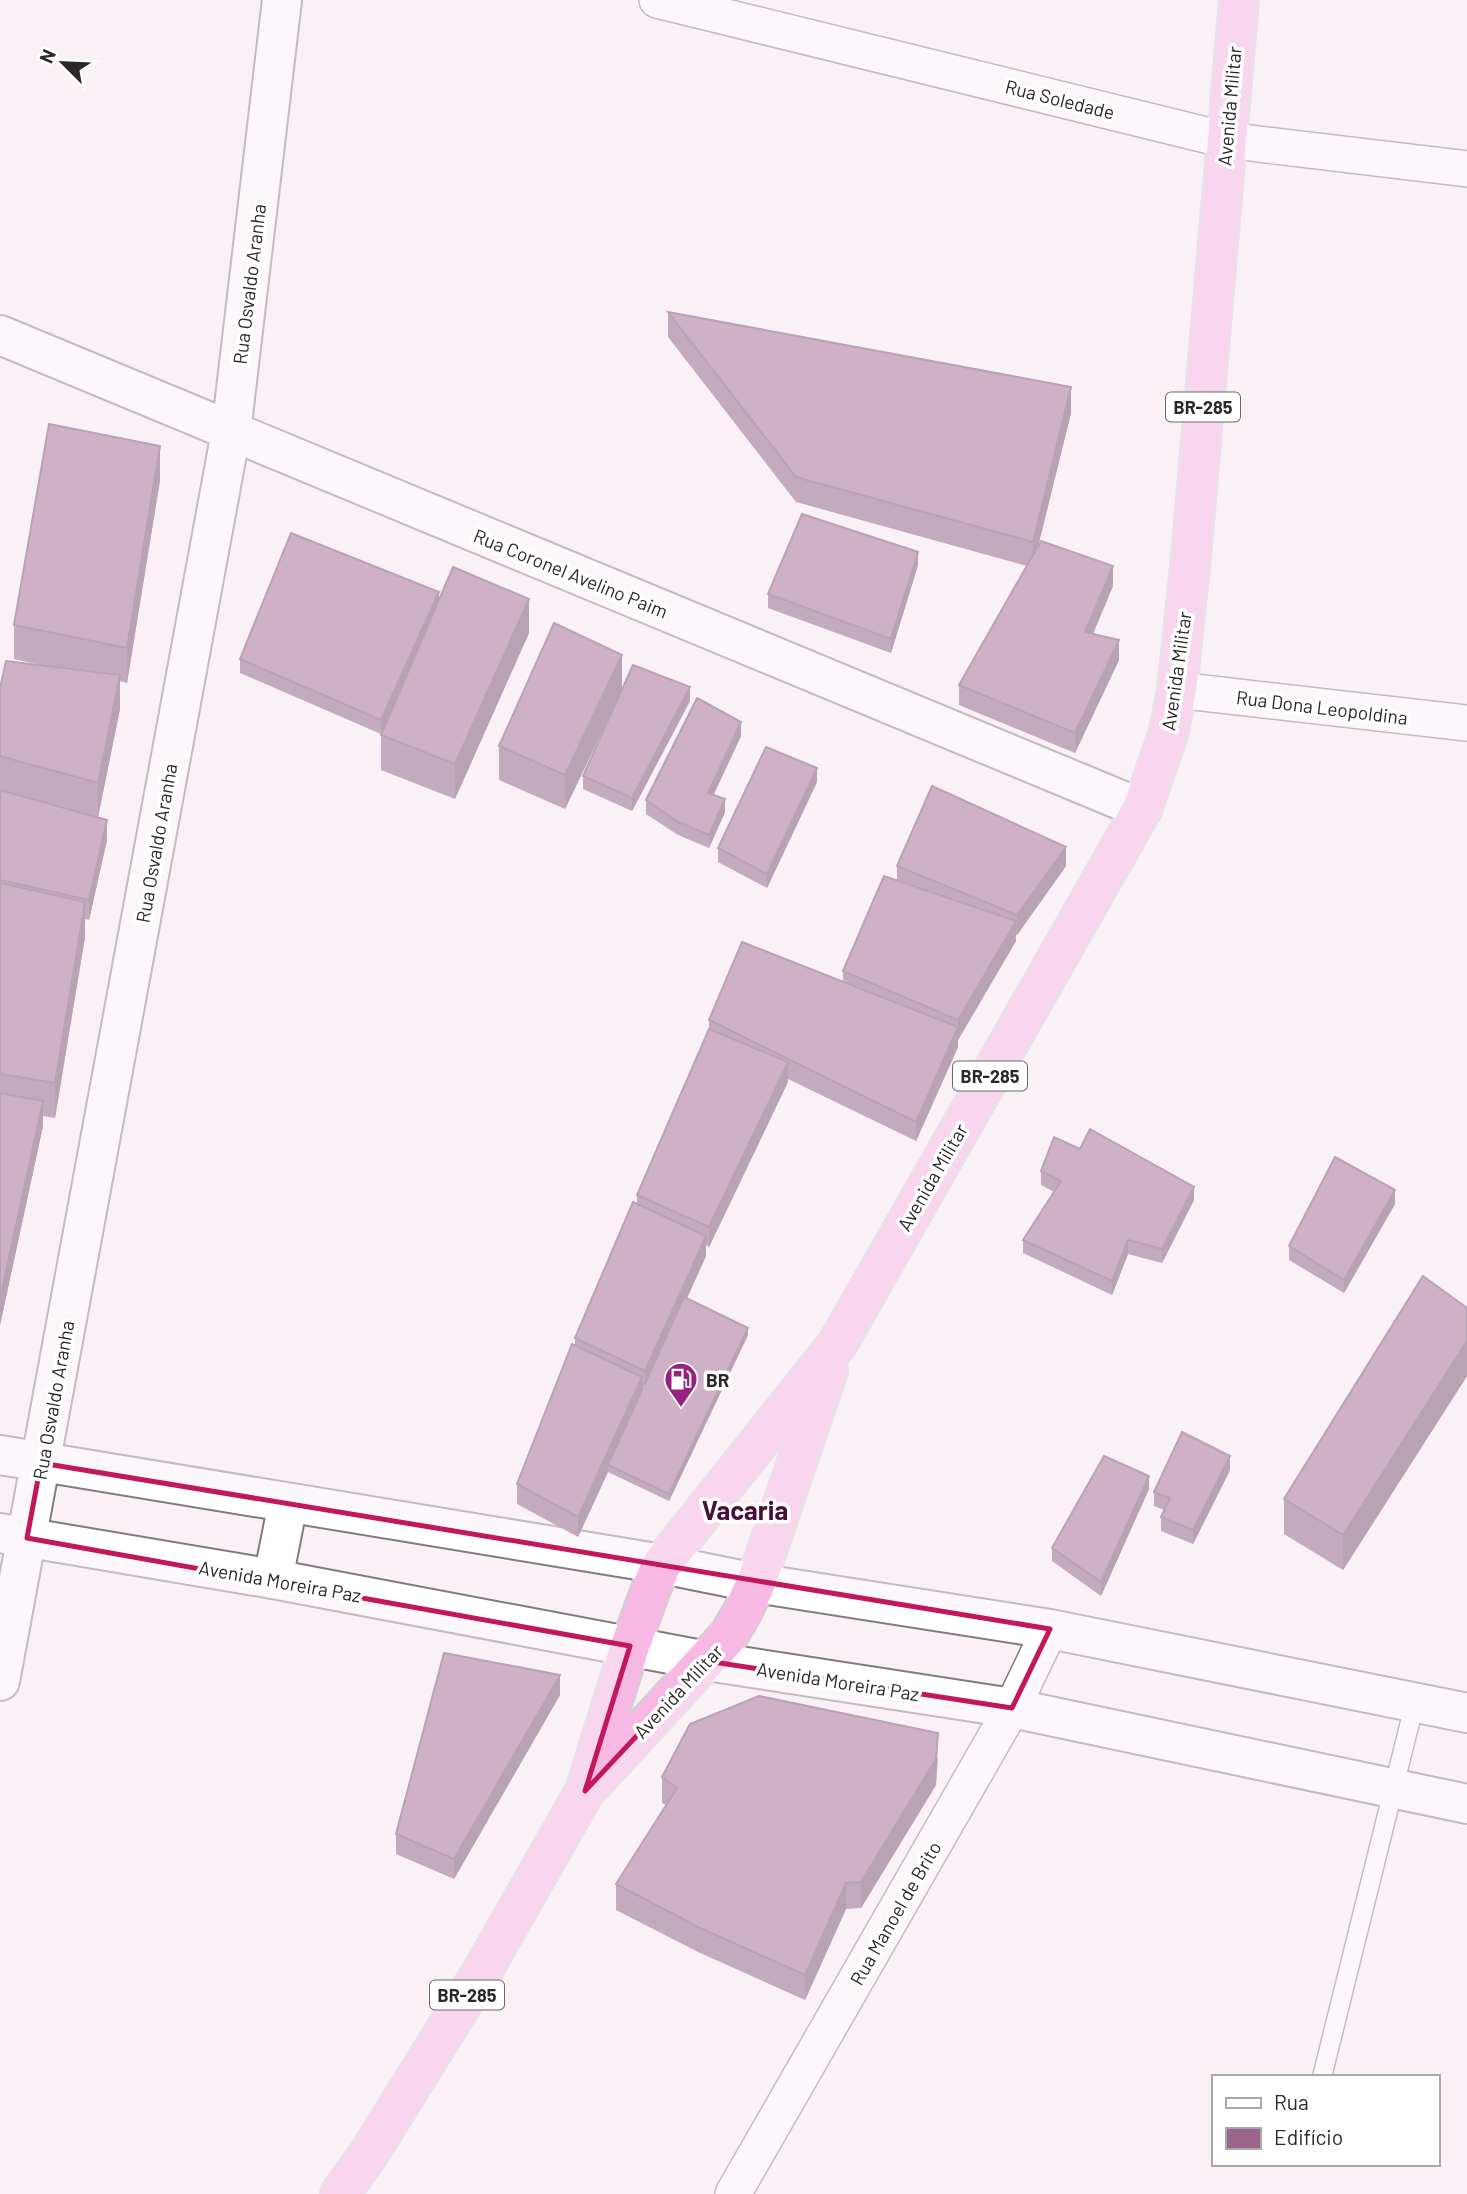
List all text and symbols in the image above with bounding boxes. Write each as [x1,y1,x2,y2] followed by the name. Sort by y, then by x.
[28,28,98,98] north arrow
[34,45,60,66] text: N
[1212,45,1246,167] street label: Avenida Militar
[1003,74,1117,124] street label: Rua Soledade
[228,202,270,366] street label: Rua Osvaldo Aranha
[1166,393,1240,422] road number: BR-285
[470,523,672,623] street label: Rua Coronel Avelino Paim
[1156,610,1196,732] street label: Avenida Militar
[1235,685,1409,729] street label: Rua Dona Leopoldina
[131,762,181,924] street label: Rua Osvaldo Aranha
[953,1062,1027,1091] road number: BR-285
[892,1119,972,1235] street label: Avenida Militar
[28,1319,78,1481] street label: Rua Osvaldo Aranha
[662,1360,700,1409] fuel station icon: BR
[706,1368,729,1391] place label: BR
[702,1494,788,1525] district label: Vacaria
[197,1555,363,1607] street label: Avenida Moreira Paz
[629,1639,727,1743] street label: Avenida Militar
[755,1657,921,1705] street label: Avenida Moreira Paz
[844,1837,946,1989] street label: Rua Manoel de Brito
[430,1980,504,2010] road number: BR-285
[1212,2075,1439,2166] legend
[1274,2089,1309,2114] text: Rua
[1274,2124,1343,2149] text: Edifício

